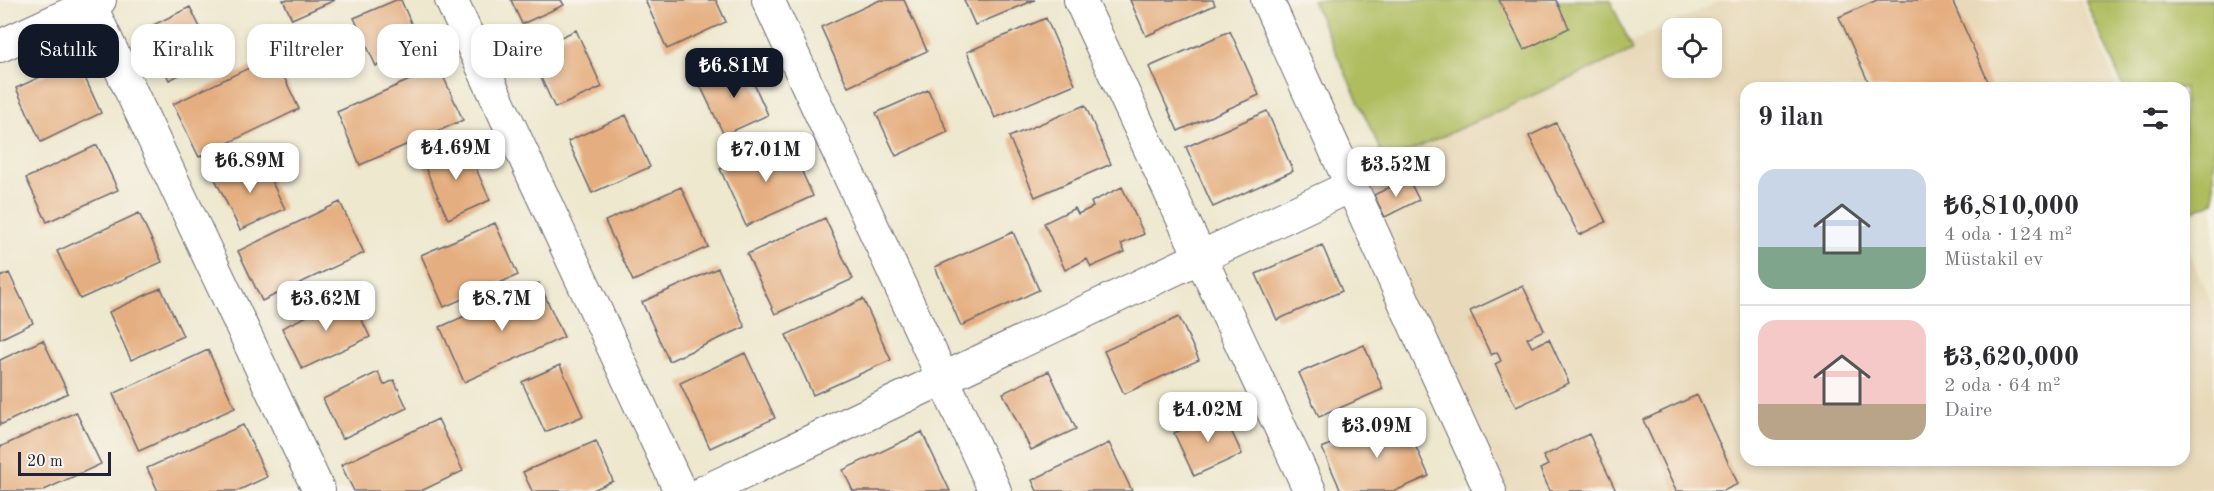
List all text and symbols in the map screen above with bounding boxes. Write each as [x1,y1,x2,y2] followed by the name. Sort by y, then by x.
[1662,18,1722,78] map controls
[1662,18,1722,78] button: locate
[18,24,119,78] chip: Satılık
[131,24,235,78] chip: Kiralık
[247,24,365,78] chip: Filtreler
[377,24,459,78] chip: Yeni
[471,24,564,78] chip: Daire
[685,48,783,99] pin: ₺6.81M
[699,57,769,77] text: ₺6.81M
[2139,102,2172,135] icon: filters
[1758,105,1824,131] text: 9 ilan
[407,130,505,181] pin: ₺4.69M
[717,132,815,183] pin: ₺7.01M
[421,139,491,159] text: ₺4.69M
[731,141,801,161] text: ₺7.01M
[201,143,299,194] pin: ₺6.89M
[1347,147,1445,198] pin: ₺3.52M
[215,152,285,172] text: ₺6.89M
[1361,156,1431,176] text: ₺3.52M
[1806,193,1878,265] icon: home
[1944,194,2079,220] text: ₺6,810,000
[1944,225,2072,245] text: 4 oda · 124 m²
[1944,250,2044,270] text: Müstakil ev
[277,281,375,332] pin: ₺3.62M
[460,281,544,332] pin: ₺8.7M
[291,290,361,310] text: ₺3.62M
[473,290,531,310] text: ₺8.7M
[1806,344,1878,416] icon: home
[1944,345,2079,371] text: ₺3,620,000
[1944,376,2061,396] text: 2 oda · 64 m²
[1159,392,1257,443] pin: ₺4.02M
[1173,401,1243,421] text: ₺4.02M
[1944,401,1992,421] text: Daire
[1328,408,1426,459] pin: ₺3.09M
[1342,417,1412,437] text: ₺3.09M
[18,449,111,476] scale bar
[27,454,63,470] text: 20 m

